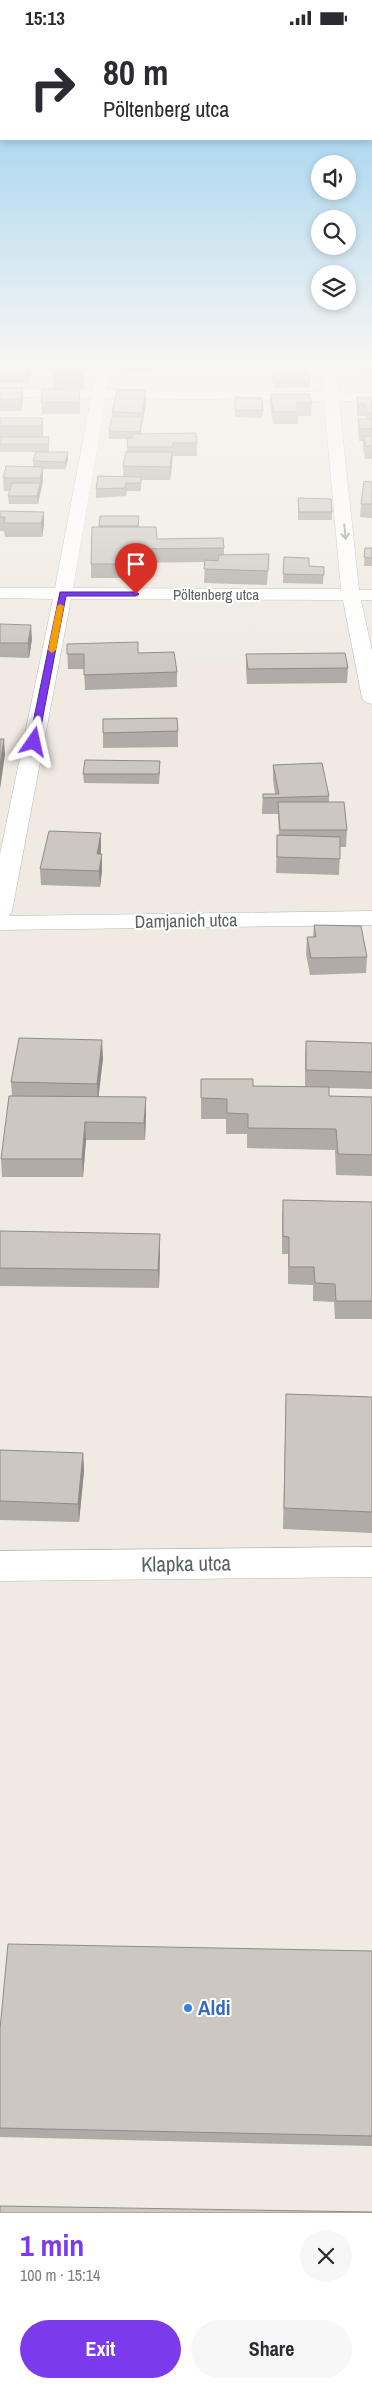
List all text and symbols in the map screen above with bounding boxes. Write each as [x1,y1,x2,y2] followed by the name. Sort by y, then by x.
[25,5,65,31] text: 15:13
[103,49,168,96] text: 80 m
[20,55,85,120] icon: right
[103,94,229,124] text: Pöltenberg utca
[311,155,356,310] map controls
[311,155,356,200] button: sound
[311,210,356,255] button: search
[311,265,356,310] button: layers
[340,524,350,540] one-way arrow
[115,543,157,594] pin
[122,550,150,578] icon: arrive
[173,584,259,605] street label: Pöltenberg utca
[7,715,59,767] position arrow
[135,907,237,934] street label: Damjanich utca
[141,1548,232,1579] street label: Klapka utca
[198,1993,231,2022] place label: Aldi
[182,2002,194,2014] marker: Aldi
[20,2225,84,2265] text: 1 min
[300,2230,352,2282] button: close
[20,2264,100,2286] text: 100 m · 15:14
[20,2320,181,2378] button: Exit
[191,2320,352,2378] button: Share

